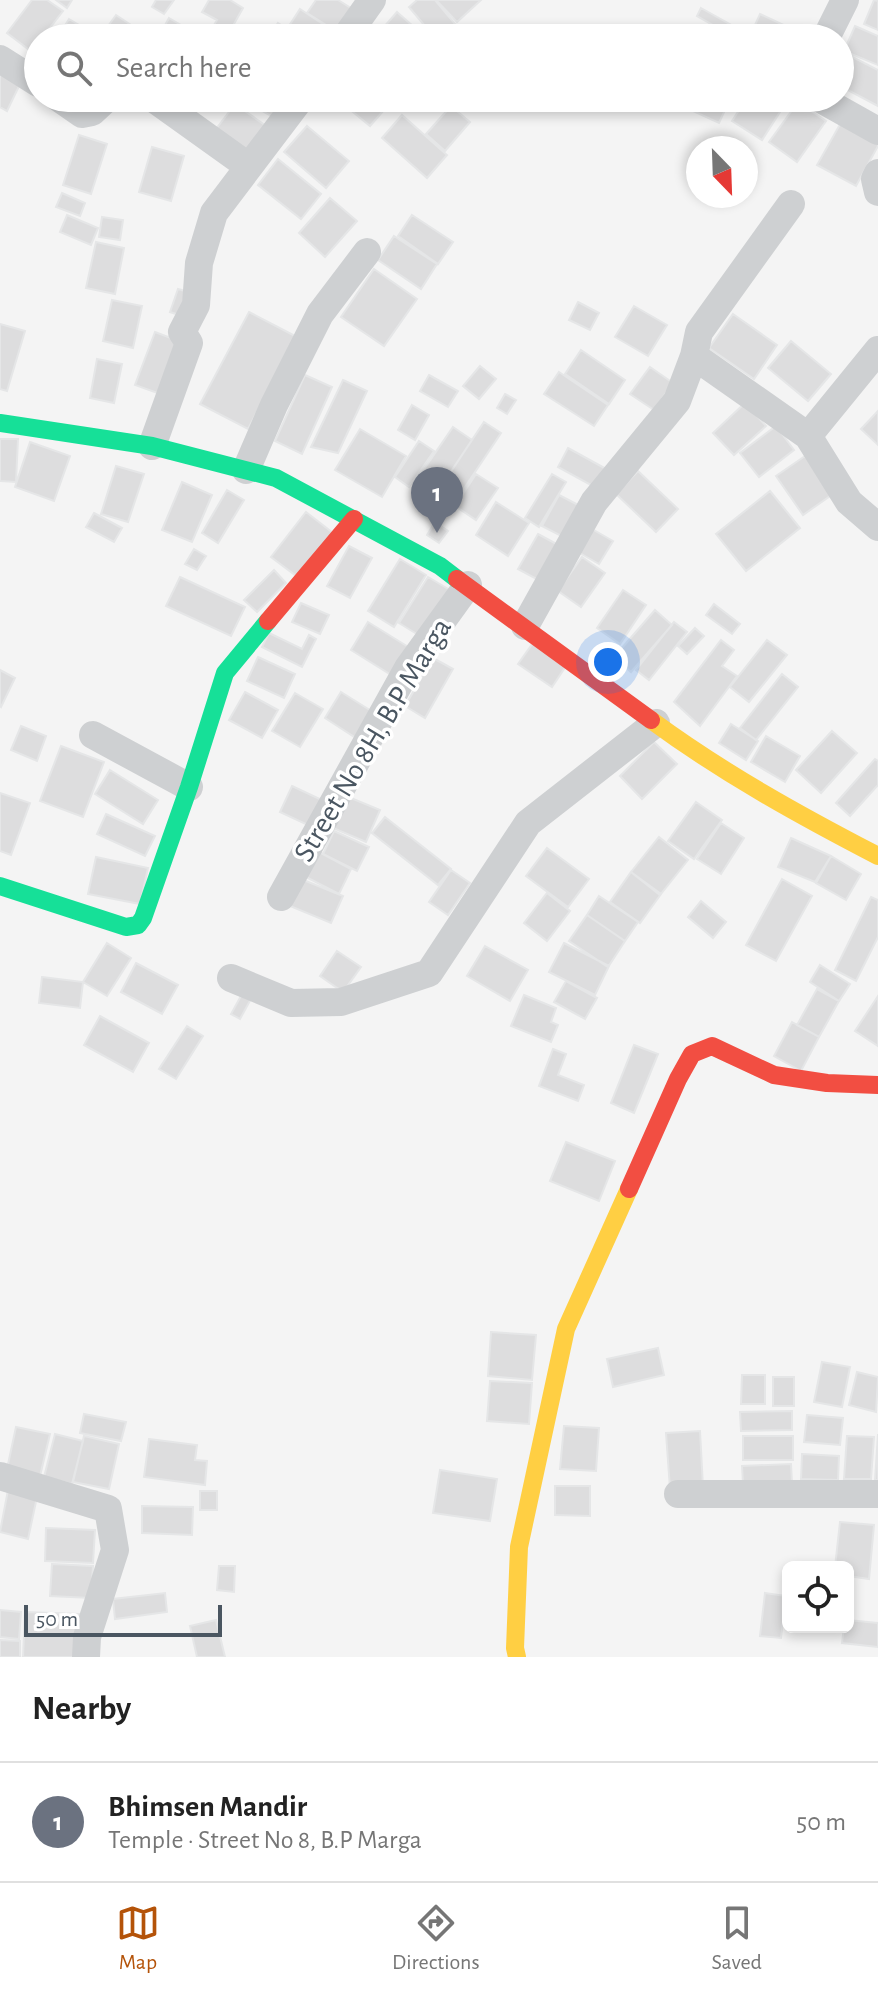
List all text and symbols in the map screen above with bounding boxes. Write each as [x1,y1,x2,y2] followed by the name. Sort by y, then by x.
[24,24,854,112] search box
[52,46,96,90] icon: search
[116,53,252,83] text: Search here
[686,136,758,208] north arrow
[411,467,463,533] pin: 1
[289,613,457,867] street label: Street No 8H, B.P Marga
[588,642,628,682] your location
[782,1561,854,1633] map controls
[782,1561,854,1633] button: locate
[24,1601,222,1637] scale bar
[36,1608,78,1630] text: 50 m
[32,1692,131,1726] text: Nearby
[108,1792,307,1822] text: Bhimsen Mandir
[53,1809,63,1835] text: 1
[796,1809,846,1835] text: 50 m
[108,1827,422,1853] text: Temple · Street No 8, B.P Marga
[116,1901,160,1975] tab: Map
[392,1901,480,1975] tab: Directions
[712,1901,762,1975] tab: Saved

